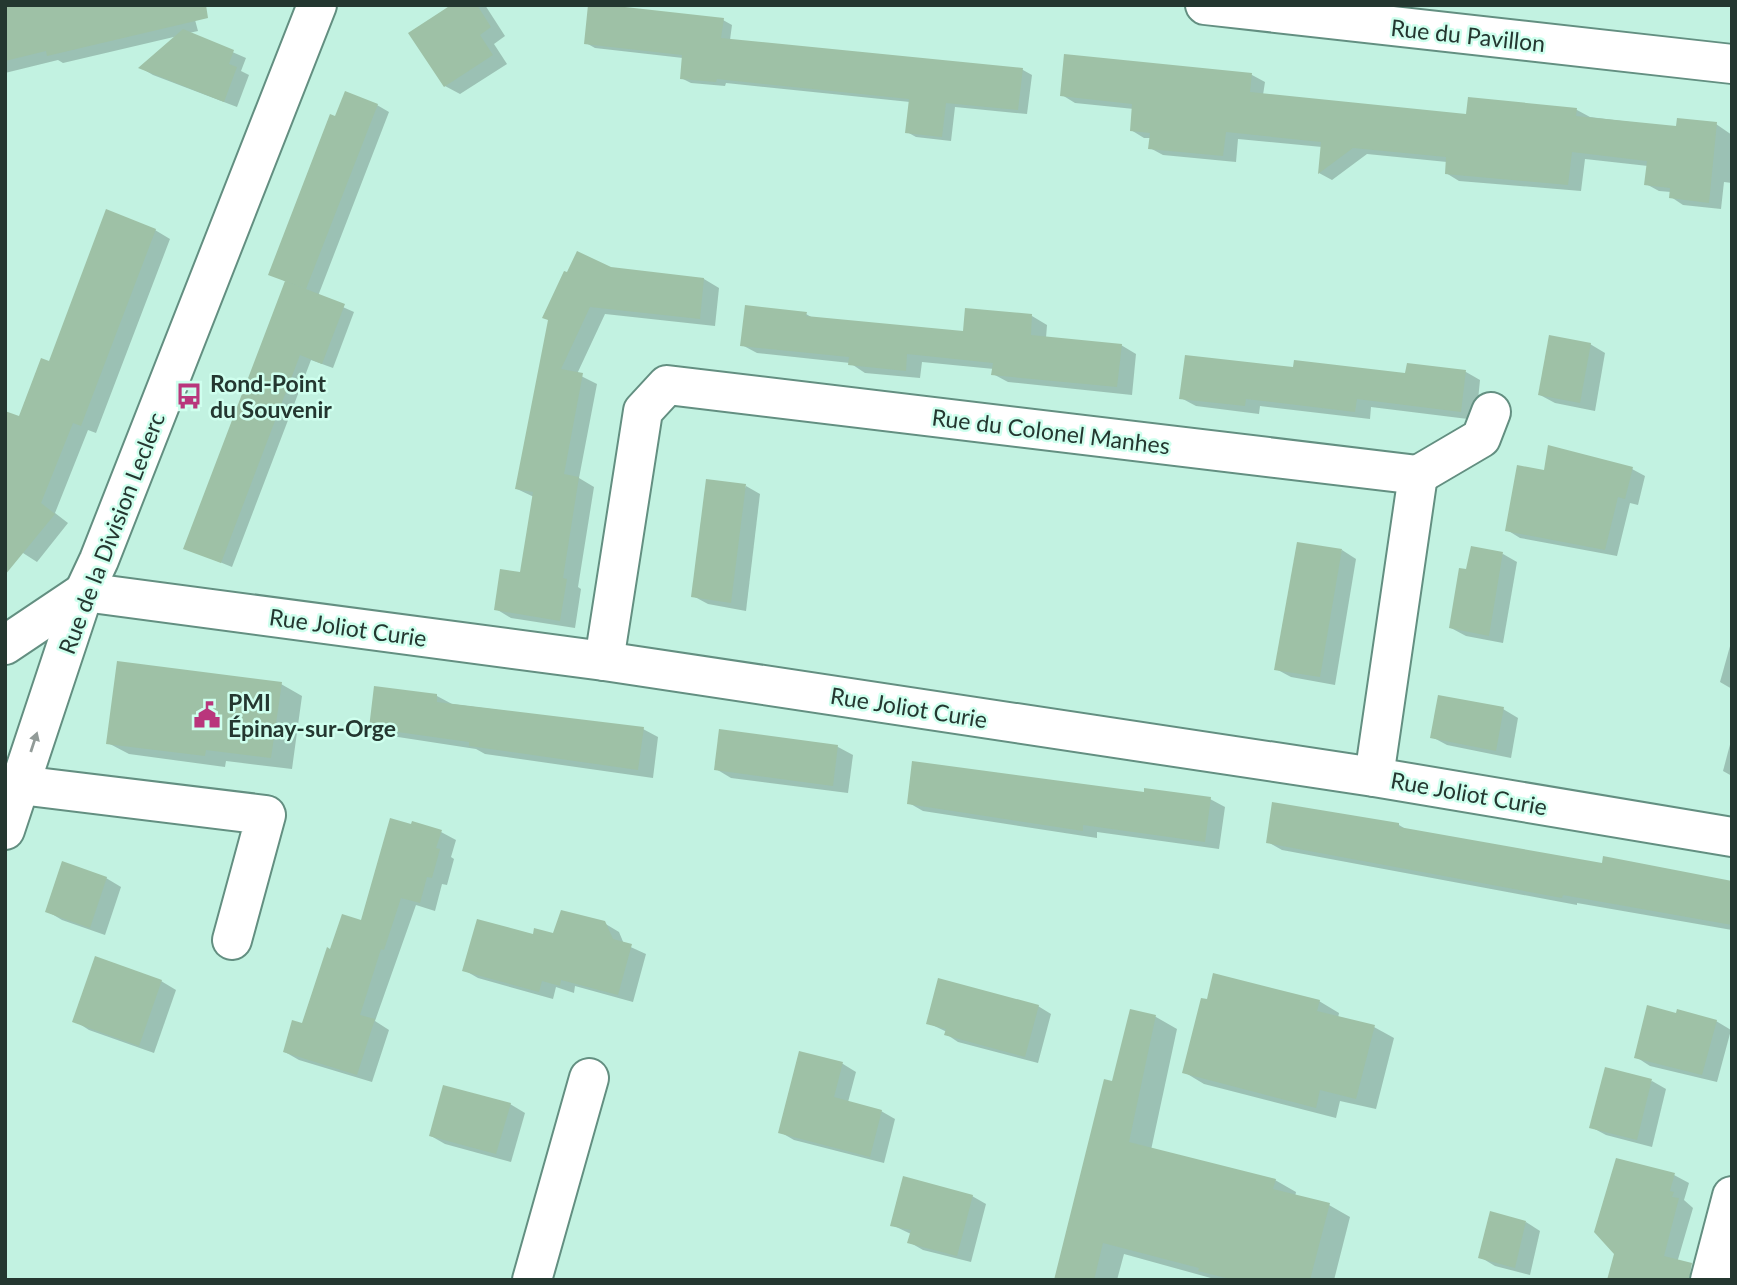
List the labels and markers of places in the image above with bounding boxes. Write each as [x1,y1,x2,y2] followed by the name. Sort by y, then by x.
[210,369,332,423] place label: Rond-Point du Souvenir
[174,381,204,411] bus stop icon: Rond-Point du Souvenir
[228,688,396,742] place label: PMI Épinay-sur-Orge
[192,700,222,730] public building icon: PMI Épinay-sur-Orge

